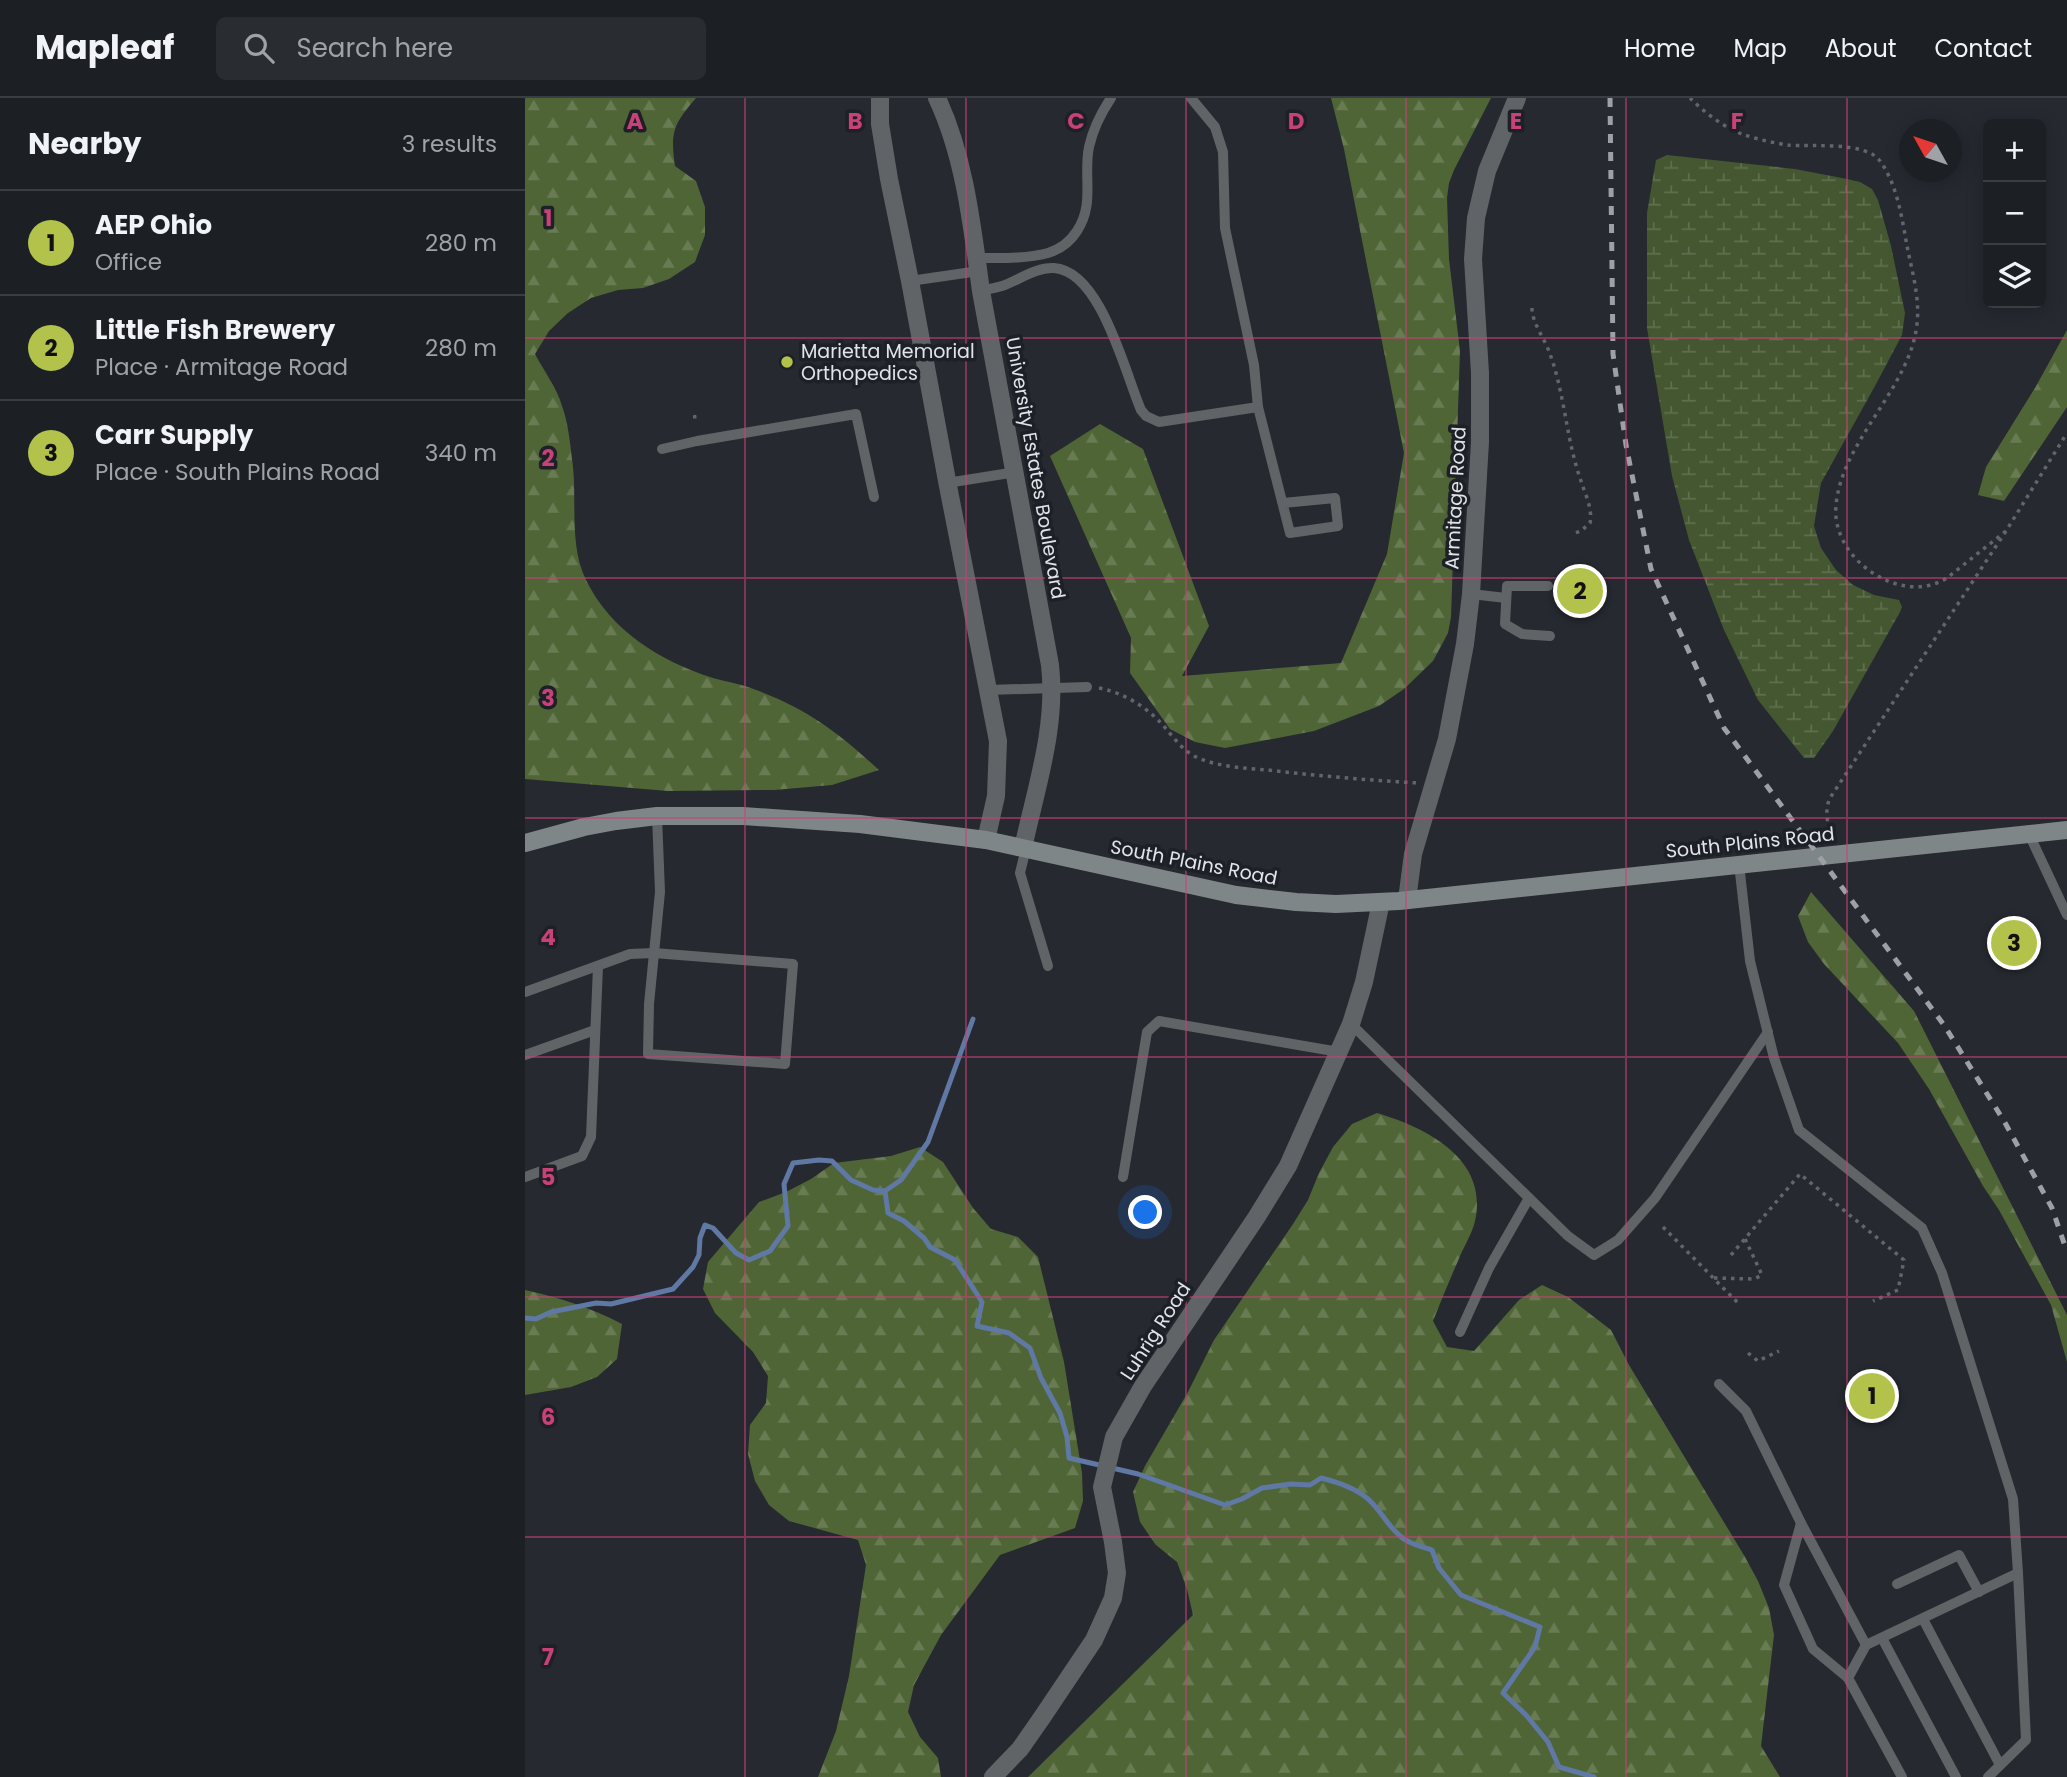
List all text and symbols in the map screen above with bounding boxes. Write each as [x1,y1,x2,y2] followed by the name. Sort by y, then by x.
[216,17,706,80] search box
[35,24,174,71] text: Mapleaf
[240,29,278,67] icon: search
[296,30,453,66] text: Search here
[1624,32,1696,65] text: Home
[1734,32,1787,65] text: Map
[1825,32,1896,65] text: About
[1934,32,2032,65] text: Contact
[627,105,644,137] text: A
[847,105,863,137] text: B
[1067,105,1085,137] text: C
[1288,105,1304,137] text: D
[1510,105,1522,137] text: E
[1731,105,1743,137] text: F
[1899,119,1962,182] north arrow
[1983,119,2046,308] map controls
[1983,119,2046,182] button: +
[28,122,142,165] text: Nearby
[402,128,497,160] text: 3 results
[1983,182,2046,245] button: −
[544,202,552,234] text: 1
[95,207,212,243] text: AEP Ohio
[47,227,55,259] text: 1
[425,227,497,259] text: 280 m
[1983,245,2046,308] button: layers
[95,246,162,278] text: Office
[95,312,335,348] text: Little Fish Brewery
[44,332,58,364] text: 2
[425,332,497,364] text: 280 m
[999,335,1072,601] street label: University Estates Boulevard
[801,338,975,387] place label: Marietta Memorial Orthopedics
[95,351,348,383] text: Place · Armitage Road
[779,354,795,370] marker: Marietta Memorial Orthopedics
[95,417,253,453] text: Carr Supply
[1438,426,1473,570] street label: Armitage Road
[44,437,58,469] text: 3
[425,437,497,469] text: 340 m
[541,442,555,474] text: 2
[95,456,380,488] text: Place · South Plains Road
[1557,565,1603,617] pin: 2
[541,682,555,714] text: 3
[1664,820,1836,865] street label: South Plains Road
[1108,833,1280,892] street label: South Plains Road
[1991,917,2037,969] pin: 3
[540,921,556,953] text: 4
[541,1161,555,1193] text: 5
[1128,1195,1162,1229] your location
[1114,1277,1197,1385] street label: Luhrig Road
[1849,1370,1895,1422] pin: 1
[541,1401,555,1433] text: 6
[542,1641,554,1673] text: 7

